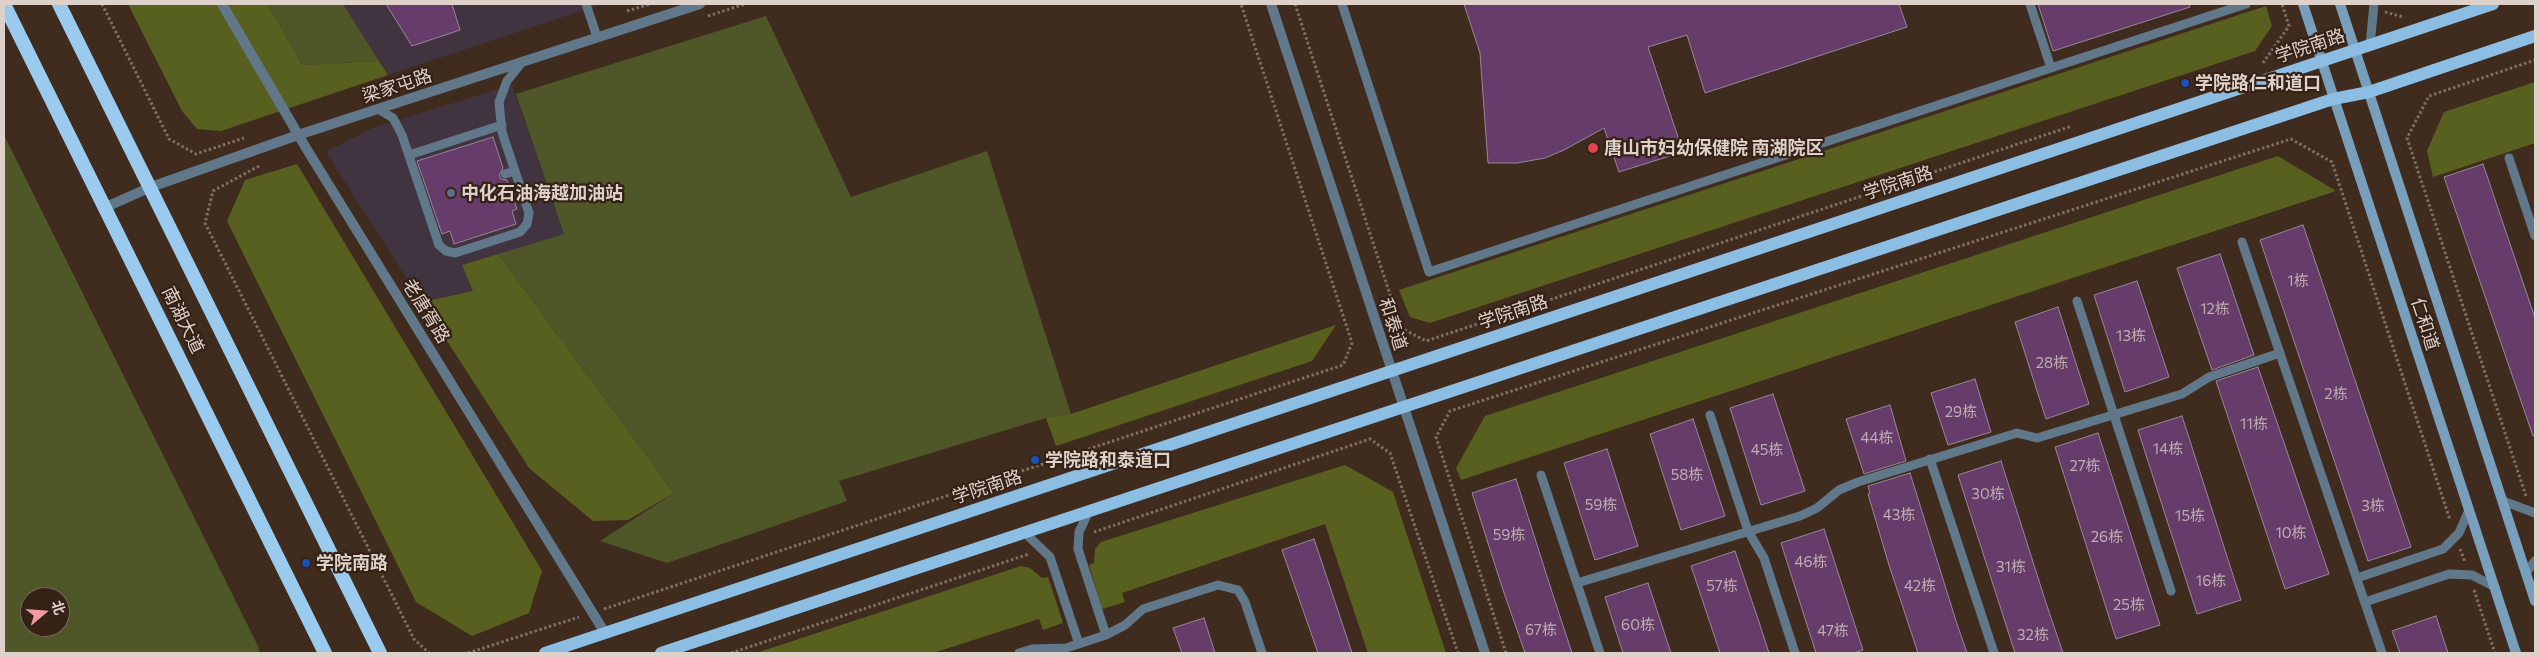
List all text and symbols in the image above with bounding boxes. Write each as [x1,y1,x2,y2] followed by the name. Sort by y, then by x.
[2272,25,2348,67] street label: 学院南路
[359,65,435,107] street label: 梁家屯路
[2195,72,2321,94] place label: 学院路仁和道口
[2179,77,2191,89] marker: 学院路仁和道口
[1604,137,1823,159] place label: 唐山市妇幼保健院 南湖院区
[1586,141,1600,155] marker: 唐山市妇幼保健院 南湖院区
[1860,162,1936,204] street label: 学院南路
[461,182,623,204] place label: 中化石油海越加油站
[445,187,457,199] marker: 中化石油海越加油站
[2287,272,2309,290] house number: 1栋
[398,275,454,347] street label: 老唐胥路
[158,283,208,357] street label: 南湖大道
[1475,291,1551,333] street label: 学院南路
[1374,295,1412,353] street label: 和泰道
[2406,295,2444,353] street label: 仁和道
[2200,300,2230,318] house number: 12栋
[2116,327,2146,345] house number: 13栋
[2036,354,2068,372] house number: 28栋
[2324,385,2348,403] house number: 2栋
[1945,403,1977,421] house number: 29栋
[2240,415,2268,433] house number: 11栋
[1861,429,1893,447] house number: 44栋
[2153,440,2183,458] house number: 14栋
[1751,441,1783,459] house number: 45栋
[1045,449,1171,471] place label: 学院路和泰道口
[1029,454,1041,466] marker: 学院路和泰道口
[2069,457,2101,475] house number: 27栋
[949,466,1025,508] street label: 学院南路
[1671,466,1703,484] house number: 58栋
[1971,485,2005,503] house number: 30栋
[1585,496,1617,514] house number: 59栋
[2361,497,2385,515] house number: 3栋
[1883,506,1915,524] house number: 43栋
[2175,507,2205,525] house number: 15栋
[2275,524,2307,542] house number: 10栋
[1493,526,1525,544] house number: 59栋
[2091,528,2123,546] house number: 26栋
[316,552,388,574] place label: 学院南路
[1794,553,1828,571] house number: 46栋
[300,557,312,569] marker: 学院南路
[1996,558,2026,576] house number: 31栋
[2196,572,2226,590] house number: 16栋
[1706,577,1738,595] house number: 57栋
[1904,577,1936,595] house number: 42栋
[20,587,70,637] north arrow
[2113,596,2145,614] house number: 25栋
[49,598,69,617] text: 北
[1621,616,1655,634] house number: 60栋
[1525,621,1557,639] house number: 67栋
[1817,622,1849,640] house number: 47栋
[2017,626,2049,644] house number: 32栋

